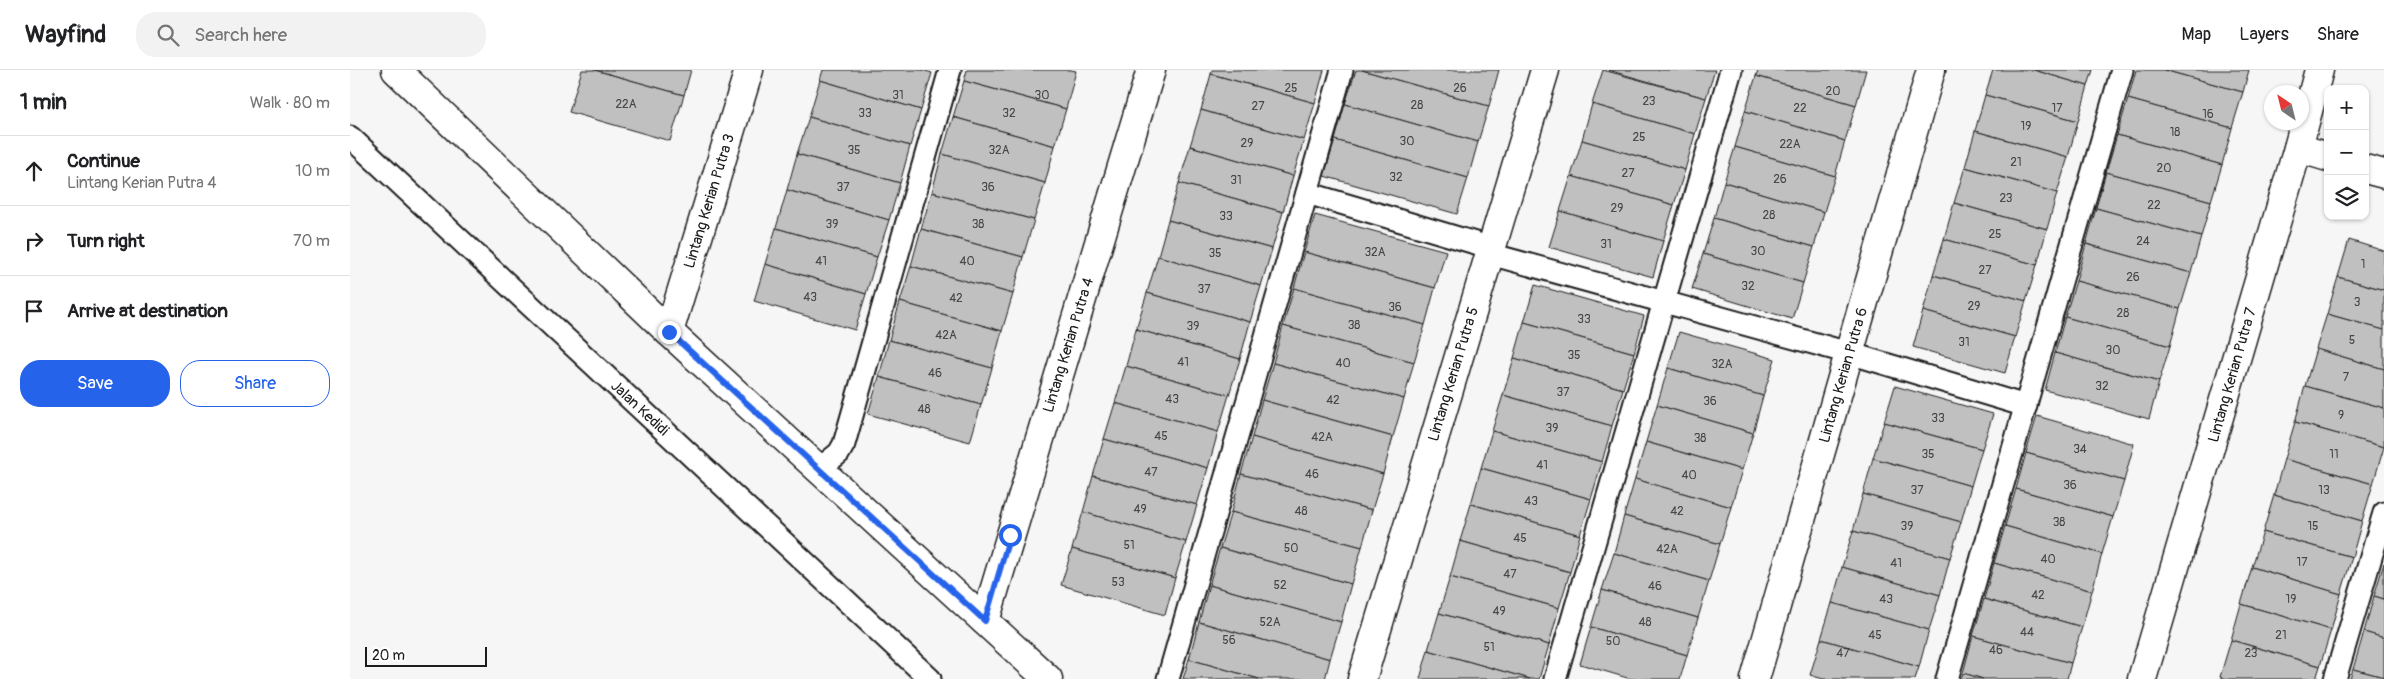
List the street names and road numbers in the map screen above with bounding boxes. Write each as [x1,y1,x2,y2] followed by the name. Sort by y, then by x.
[680,132,739,271] street label: Lintang Kerian Putra 3
[1039,275,1098,415] street label: Lintang Kerian Putra 4
[1424,305,1483,444] street label: Lintang Kerian Putra 5
[1815,305,1872,445] street label: Lintang Kerian Putra 6
[2204,306,2261,445] street label: Lintang Kerian Putra 7
[607,377,673,440] street label: Jalan Kedidi

